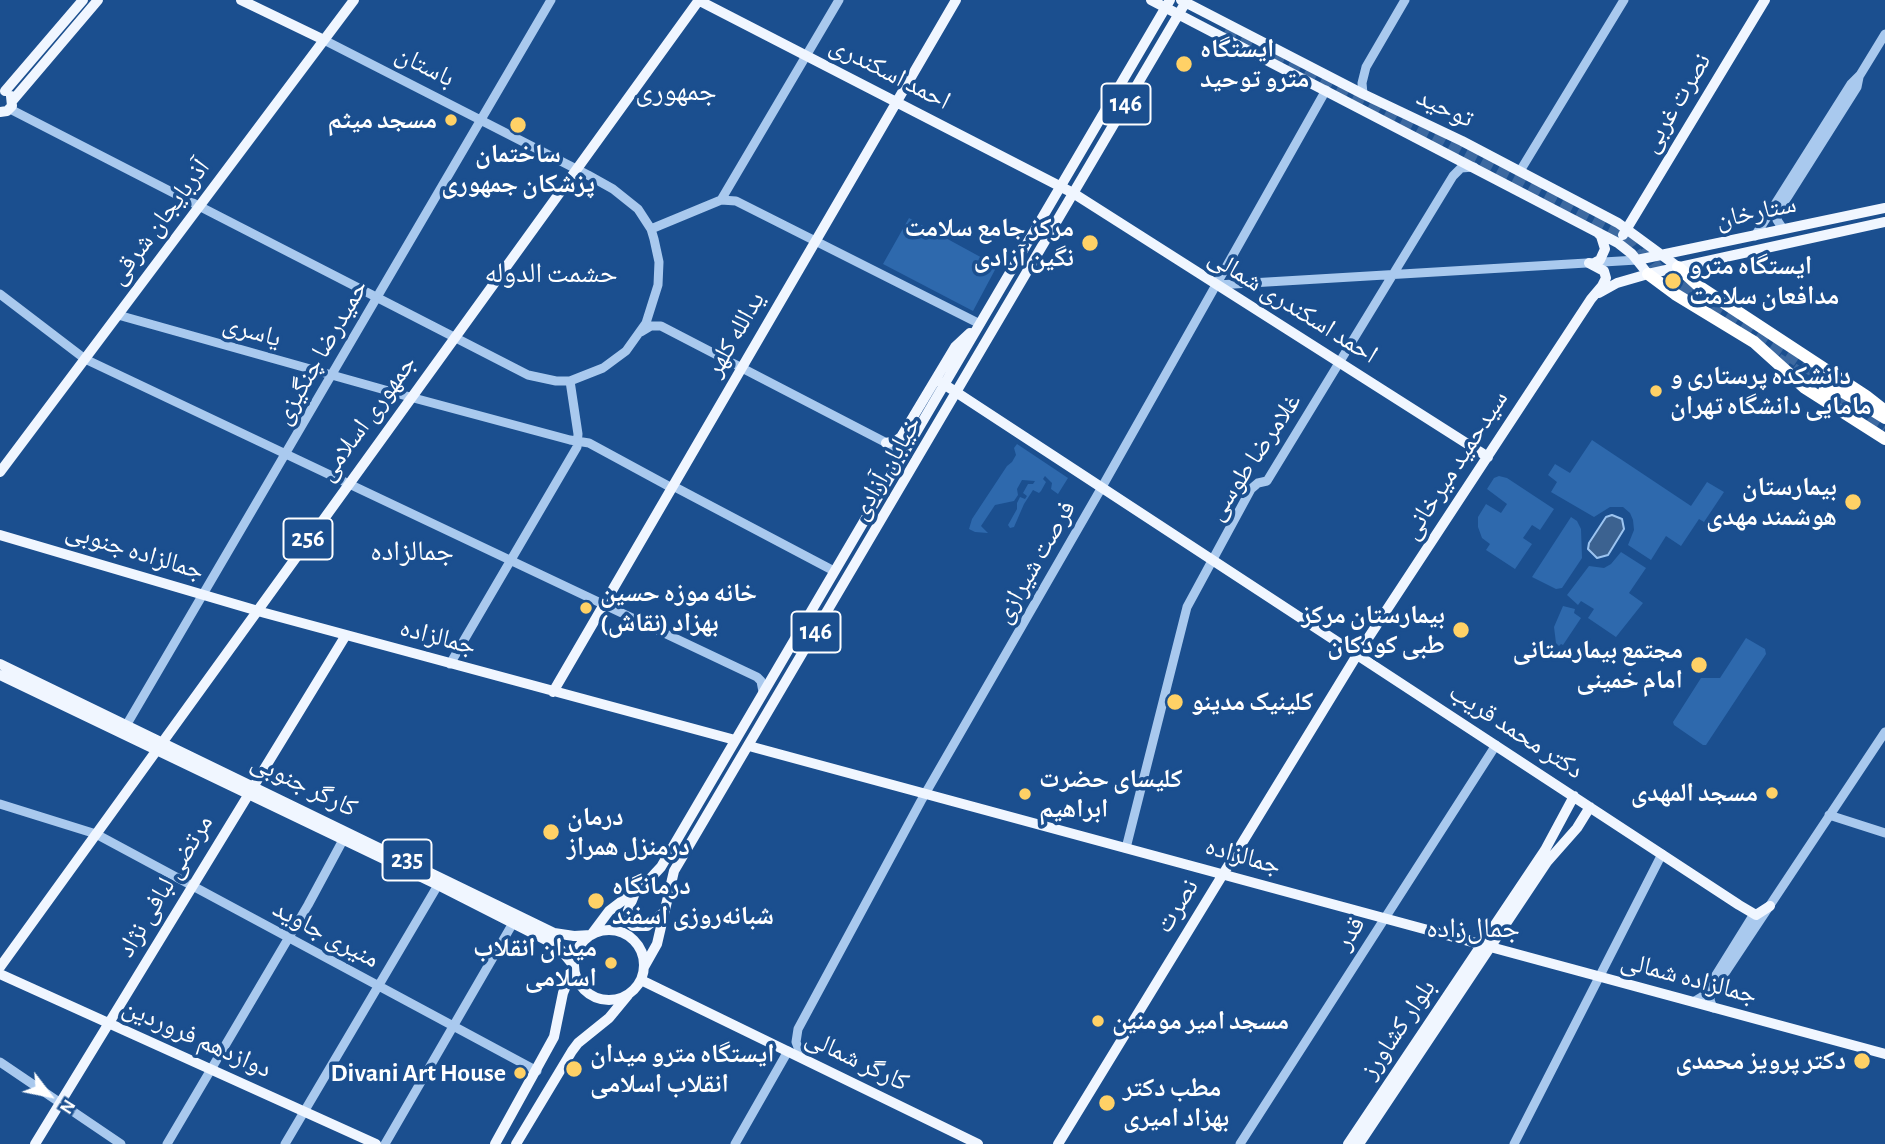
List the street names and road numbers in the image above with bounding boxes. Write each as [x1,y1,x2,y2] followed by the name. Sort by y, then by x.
[824,29,956,117] street label: احمد اسکندری
[390,38,460,94] street label: باستان
[1634,47,1718,159] street label: نصرت غربی
[1412,81,1478,135] street label: توحید
[1102,84,1150,124] road number: 146
[102,153,216,291] street label: آذربایجان شرقی
[1713,188,1799,236] street label: ستارخان
[1203,242,1383,370] street label: احمد اسکندری شمالی
[267,274,375,430] street label: حمیدرضا چنگیزی
[698,286,772,382] street label: یدالله کلهر
[219,308,285,354] street label: یاسری
[311,349,423,487] street label: جمهوری اسلامی
[1395,384,1515,546] street label: سیدحمید میرخانی
[1200,387,1308,527] street label: غلامرضا طوسی
[844,410,928,526] street label: خیابان آزادی
[987,495,1083,629] street label: فرصت شیرازی
[62,515,208,587] street label: جمالزاده جنوبی
[284,518,332,560] road number: 256
[397,612,479,662] street label: جمالزاده
[792,612,840,652] road number: 146
[1443,676,1589,786] street label: دکتر محمد قریب
[246,746,362,824] street label: کارگر جنوبی
[110,809,220,963] street label: مرتضی لبافی نژاد
[1201,830,1285,882] street label: جمالزاده
[382,840,432,880] road number: 235
[1148,873,1206,939] street label: نصرت
[267,893,385,975] street label: منیری جاوید
[1328,911,1372,955] street label: قدر
[1618,945,1760,1011] street label: جمالزاده شمالی
[1353,973,1443,1085] street label: بلوار کشاورز
[118,991,276,1085] street label: دوازدهم فروردین
[800,1022,914,1098] street label: کارگر شمالی

